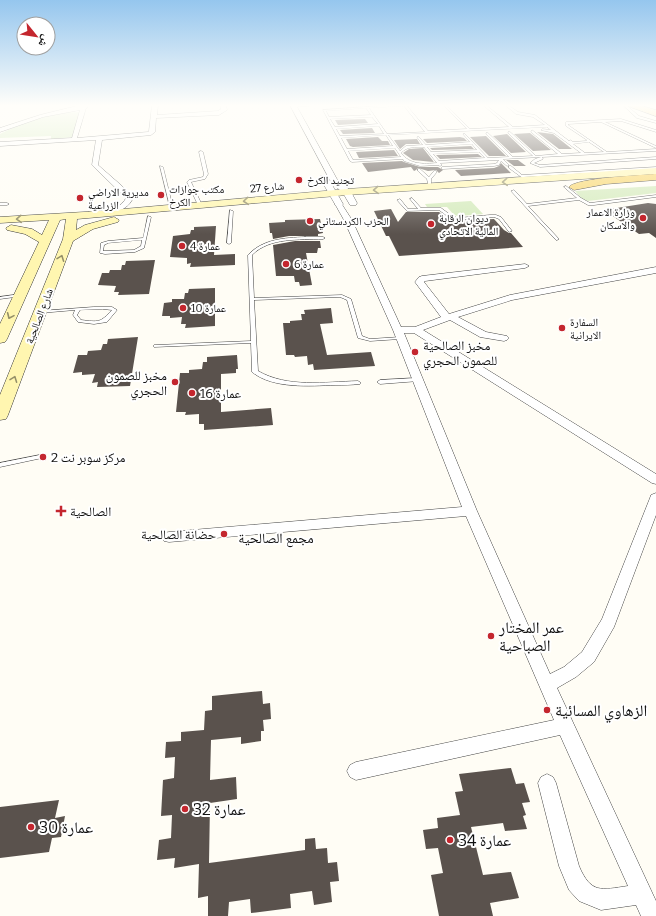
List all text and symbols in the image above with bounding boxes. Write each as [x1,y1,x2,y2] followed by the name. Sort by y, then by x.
[16,16,56,56] north arrow
[35,32,53,49] text: ش
[307,174,355,187] place label: تجنيد الكرخ
[294,175,304,185] marker: تجنيد الكرخ
[502,177,508,186] one-way arrow
[249,180,285,195] street label: شارع 27
[169,183,224,209] place label: مكتب جوازات الكرخ
[88,186,149,212] place label: مديرية الاراضي الزراعية
[373,186,379,195] one-way arrow
[156,190,166,200] marker: مكتب جوازات الكرخ
[75,193,85,203] marker: مديرية الاراضي الزراعية
[243,196,249,205] one-way arrow
[586,206,635,232] place label: وزارة الاعمار والاسكان
[439,212,498,240] place label: ديوان الرقابة المالية الاتحادي
[638,213,648,223] marker: وزارة الاعمار والاسكان
[16,215,22,224] one-way arrow
[318,215,389,230] place label: الحزب الكردستاني
[305,216,315,226] marker: الحزب الكردستاني
[426,219,436,229] marker: ديوان الرقابة المالية الاتحادي
[190,240,221,253] place label: عمارة 4
[177,241,187,251] marker: عمارة 4
[57,254,65,261] one-way arrow
[294,258,325,271] place label: عمارة 6
[281,259,291,269] marker: عمارة 6
[23,287,56,346] street label: شارع الصالحية
[191,302,227,315] place label: عمارة 10
[178,303,188,313] marker: عمارة 10
[7,312,15,319] one-way arrow
[570,316,601,342] place label: السفارة الايرانية
[557,323,567,333] marker: السفارة الايرانية
[423,338,497,371] place label: مخبز الصالحية للصمون الحجري
[410,347,420,357] marker: مخبز الصالحية للصمون الحجري
[106,368,167,401] place label: مخبز للصمون الحجري
[10,376,18,383] one-way arrow
[170,377,180,387] marker: مخبز للصمون الحجري
[200,386,242,402] place label: عمارة 16
[187,388,197,398] marker: عمارة 16
[51,450,125,466] place label: مركز سوبر نت 2
[38,452,48,462] marker: مركز سوبر نت 2
[70,504,111,519] place label: الصالحية
[55,505,67,517] marker: الصالحية
[141,527,216,542] place label: حضانة الصالحية
[219,529,229,539] marker: حضانة الصالحية
[238,530,314,548] district label: مجمع الصالحية
[498,618,564,655] place label: عمر المختار الصباحية
[486,631,496,641] marker: عمر المختار الصباحية
[555,701,647,723] place label: الزهاوي المسائية
[542,705,552,715] marker: الزهاوي المسائية
[193,800,245,819] place label: عمارة 32
[180,804,190,814] marker: عمارة 32
[39,818,93,837] place label: عمارة 30
[26,822,36,832] marker: عمارة 30
[458,831,511,850] place label: عمارة 34
[445,835,455,845] marker: عمارة 34

